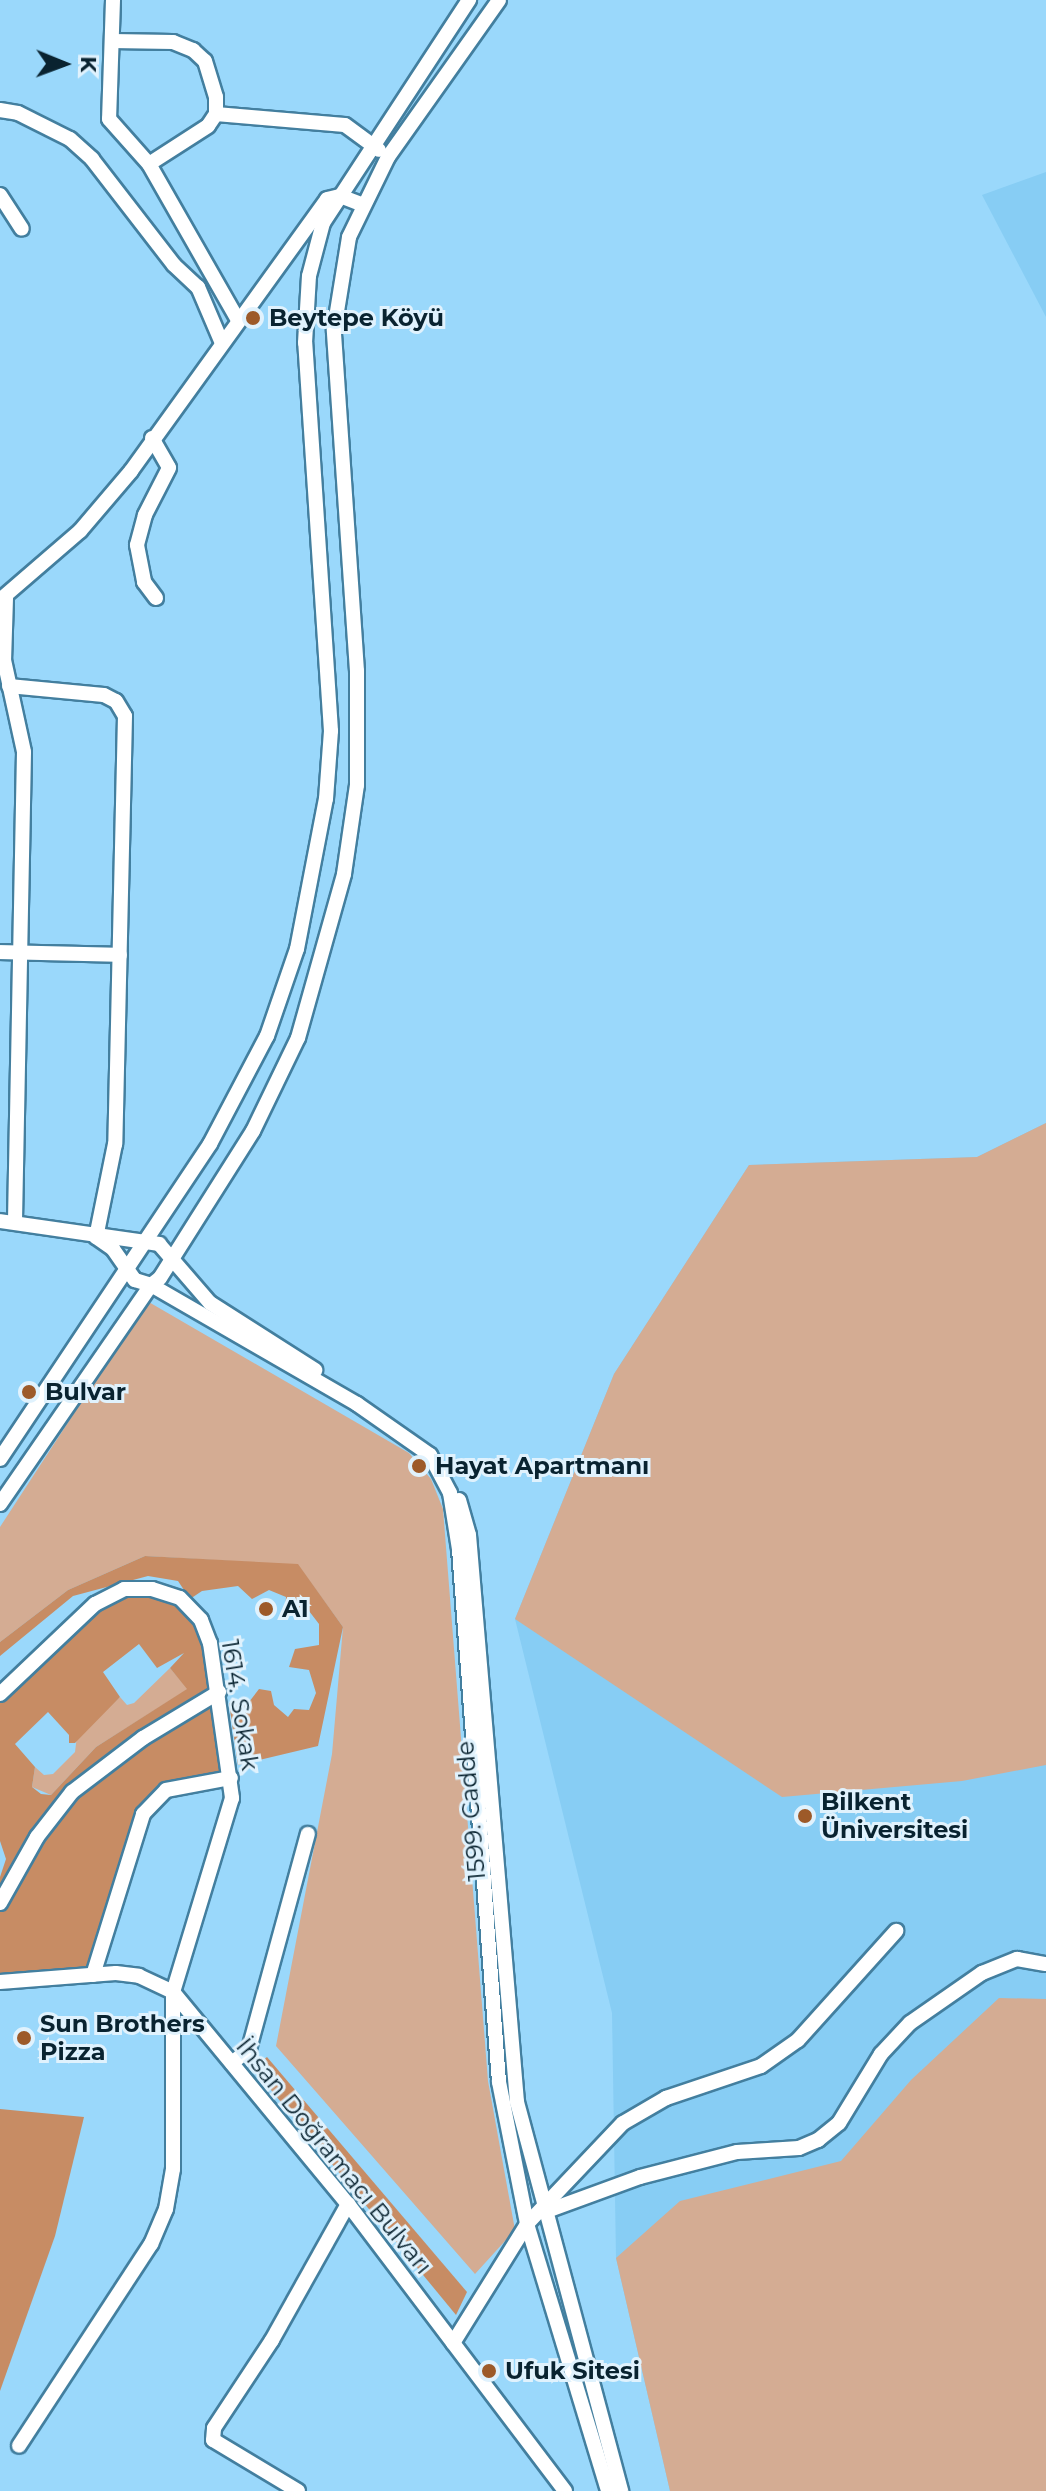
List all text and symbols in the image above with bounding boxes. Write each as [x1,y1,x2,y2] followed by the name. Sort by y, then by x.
[24,24,104,104] north arrow
[75,56,102,73] text: K
[269,304,444,332] place label: Beytepe Köyü
[244,309,262,327] marker: Beytepe Köyü
[45,1378,126,1406] place label: Bulvar
[20,1383,38,1401] marker: Bulvar
[435,1452,649,1480] place label: Hayat Apartmanı
[410,1457,428,1475] marker: Hayat Apartmanı
[282,1595,309,1623] place label: A1
[257,1600,275,1618] marker: A1
[215,1638,265,1772] street label: 1614. Sokak
[451,1740,491,1882] street label: 1599. Cadde
[821,1788,968,1844] place label: Bilkent Üniversitesi
[796,1807,814,1825] marker: Bilkent Üniversitesi
[40,2010,205,2066] place label: Sun Brothers Pizza
[15,2029,33,2047] marker: Sun Brothers Pizza
[230,2032,438,2280] street label: İhsan Doğramacı Bulvarı
[505,2357,640,2385] place label: Ufuk Sitesi
[480,2362,498,2380] marker: Ufuk Sitesi

